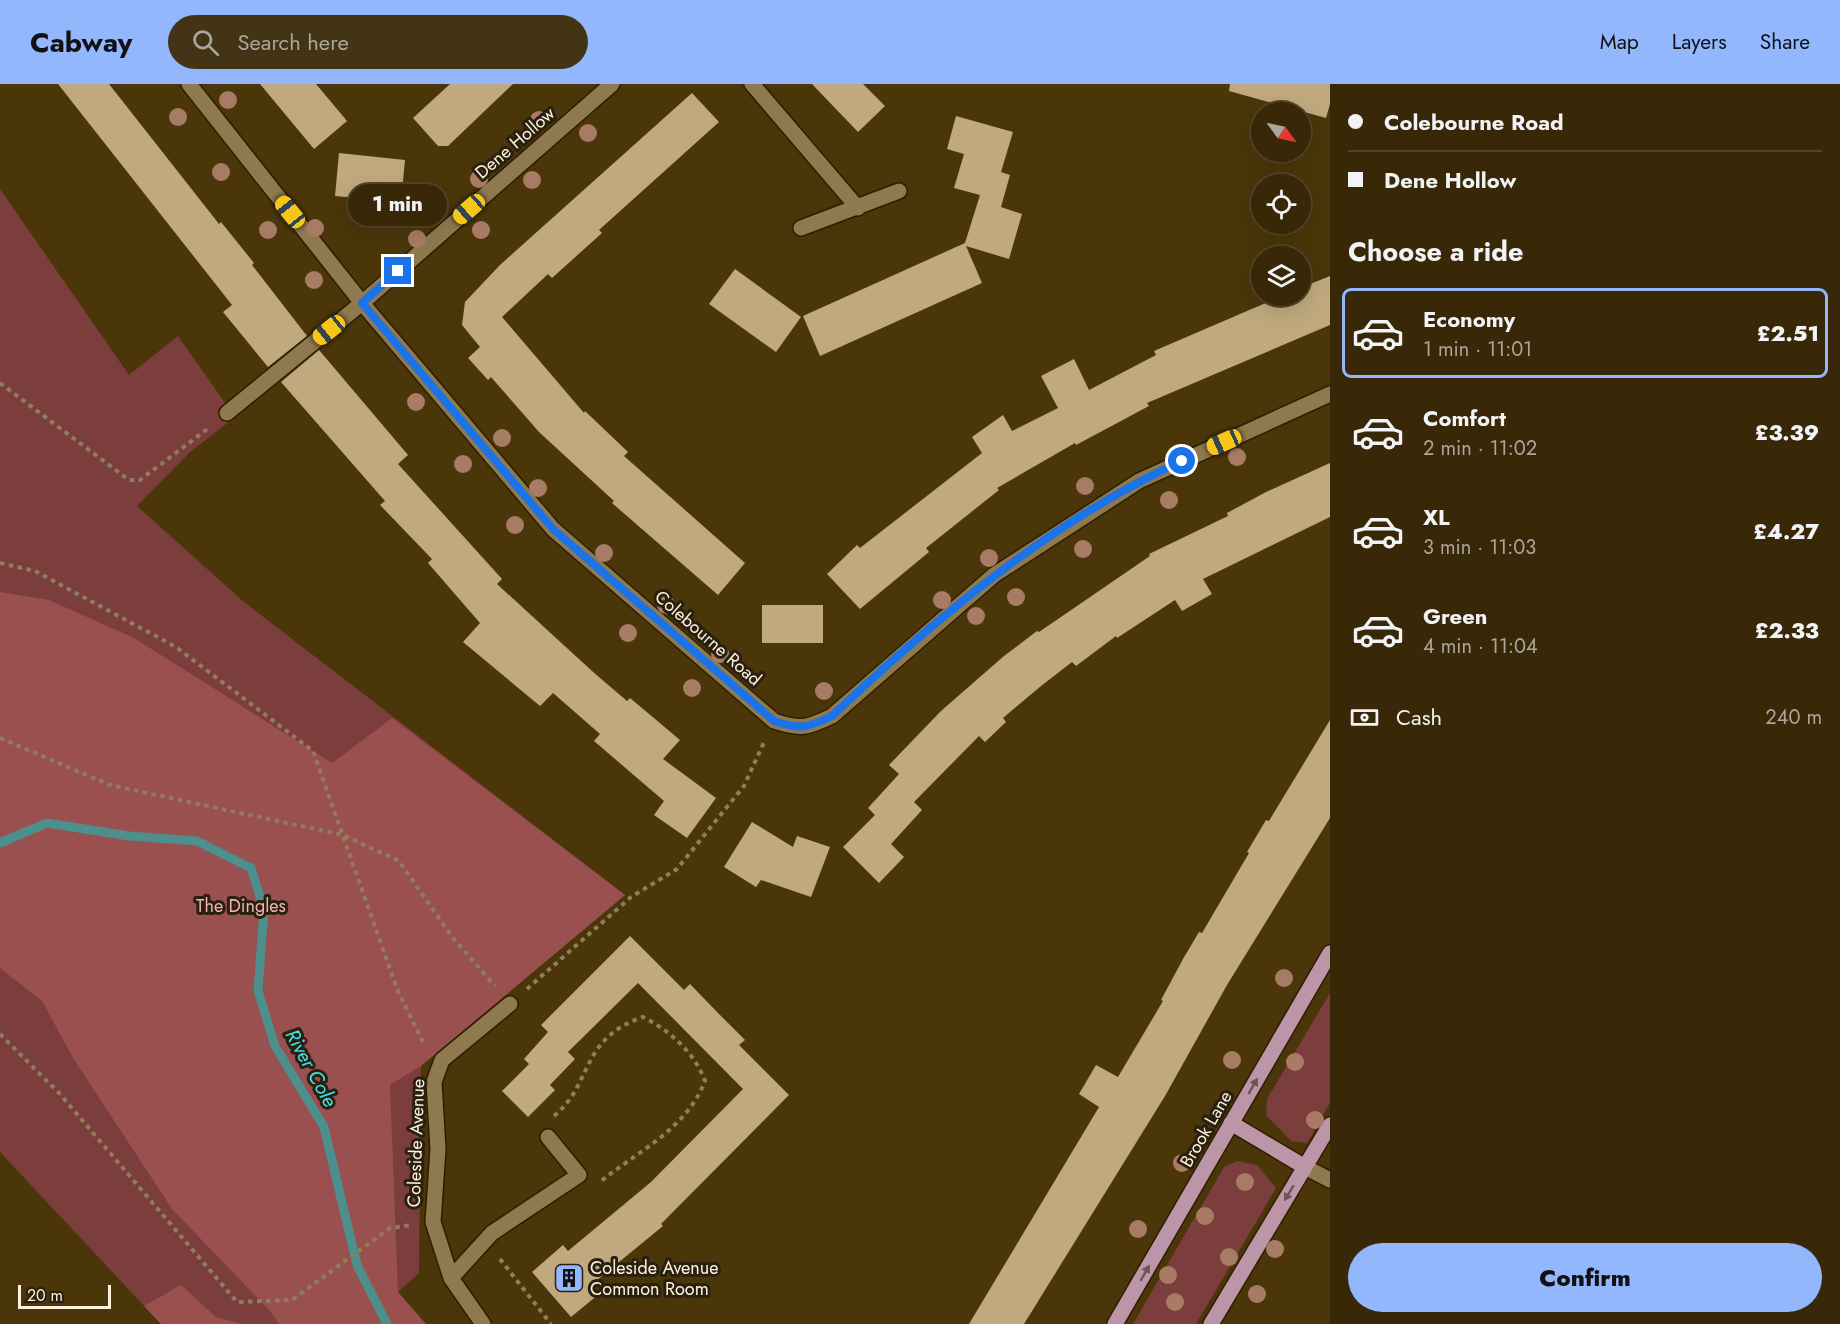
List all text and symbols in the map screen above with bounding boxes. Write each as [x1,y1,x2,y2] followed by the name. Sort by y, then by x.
[168,15,588,69] search box
[30,22,132,63] text: Cabway
[189,26,222,59] icon: search
[237,26,349,58] text: Search here
[1600,27,1639,57] text: Map
[1672,27,1727,57] text: Layers
[1760,27,1810,57] text: Share
[469,100,561,185] street label: Dene Hollow
[1251,102,1311,162] north arrow
[1251,102,1311,306] map controls
[1384,106,1564,138] text: Colebourne Road
[1384,164,1516,196] text: Dene Hollow
[1251,174,1311,234] button: locate
[348,184,448,226] callout: 1 min
[372,190,423,219] text: 1 min
[450,190,488,228] car
[272,192,308,232] car
[1348,232,1523,271] text: Choose a ride
[1251,246,1311,306] button: layers
[384,257,411,284] route end
[1423,303,1515,335] text: Economy
[1351,306,1405,360] icon: car
[309,312,349,348] car
[1757,317,1819,349] text: £2.51
[1423,335,1532,364] text: 1 min · 11:01
[1423,402,1506,434] text: Comfort
[1351,405,1405,459] icon: car
[1755,416,1819,448] text: £3.39
[1204,426,1244,458] car
[1423,434,1537,463] text: 2 min · 11:02
[1168,447,1195,474] route start
[1423,501,1450,533] text: XL
[1351,504,1405,558] icon: car
[1753,515,1819,547] text: £4.27
[1423,533,1536,562] text: 3 min · 11:03
[649,584,767,692] street label: Colebourne Road
[1423,600,1487,632] text: Green
[1351,603,1405,657] icon: car
[1755,614,1819,646] text: £2.33
[1423,632,1538,661] text: 4 min · 11:04
[1348,701,1381,734] icon: cash
[1396,701,1442,733] text: Cash
[1765,703,1822,732] text: 240 m
[196,893,286,919] park label: The Dingles
[278,1024,344,1112] water label: River Cole
[401,1078,431,1208] street label: Coleside Avenue
[1248,1078,1258,1095] one-way arrow
[1174,1086,1238,1172] street label: Brook Lane
[1284,1185,1294,1202] one-way arrow
[1348,1243,1822,1312] button: Confirm
[590,1255,719,1302] place label: Coleside Avenue Common Room
[553,1262,585,1294] building icon: Coleside Avenue Common Room
[1139,1265,1150,1281] one-way arrow
[18,1282,111,1310] scale bar
[27,1284,63,1307] text: 20 m

